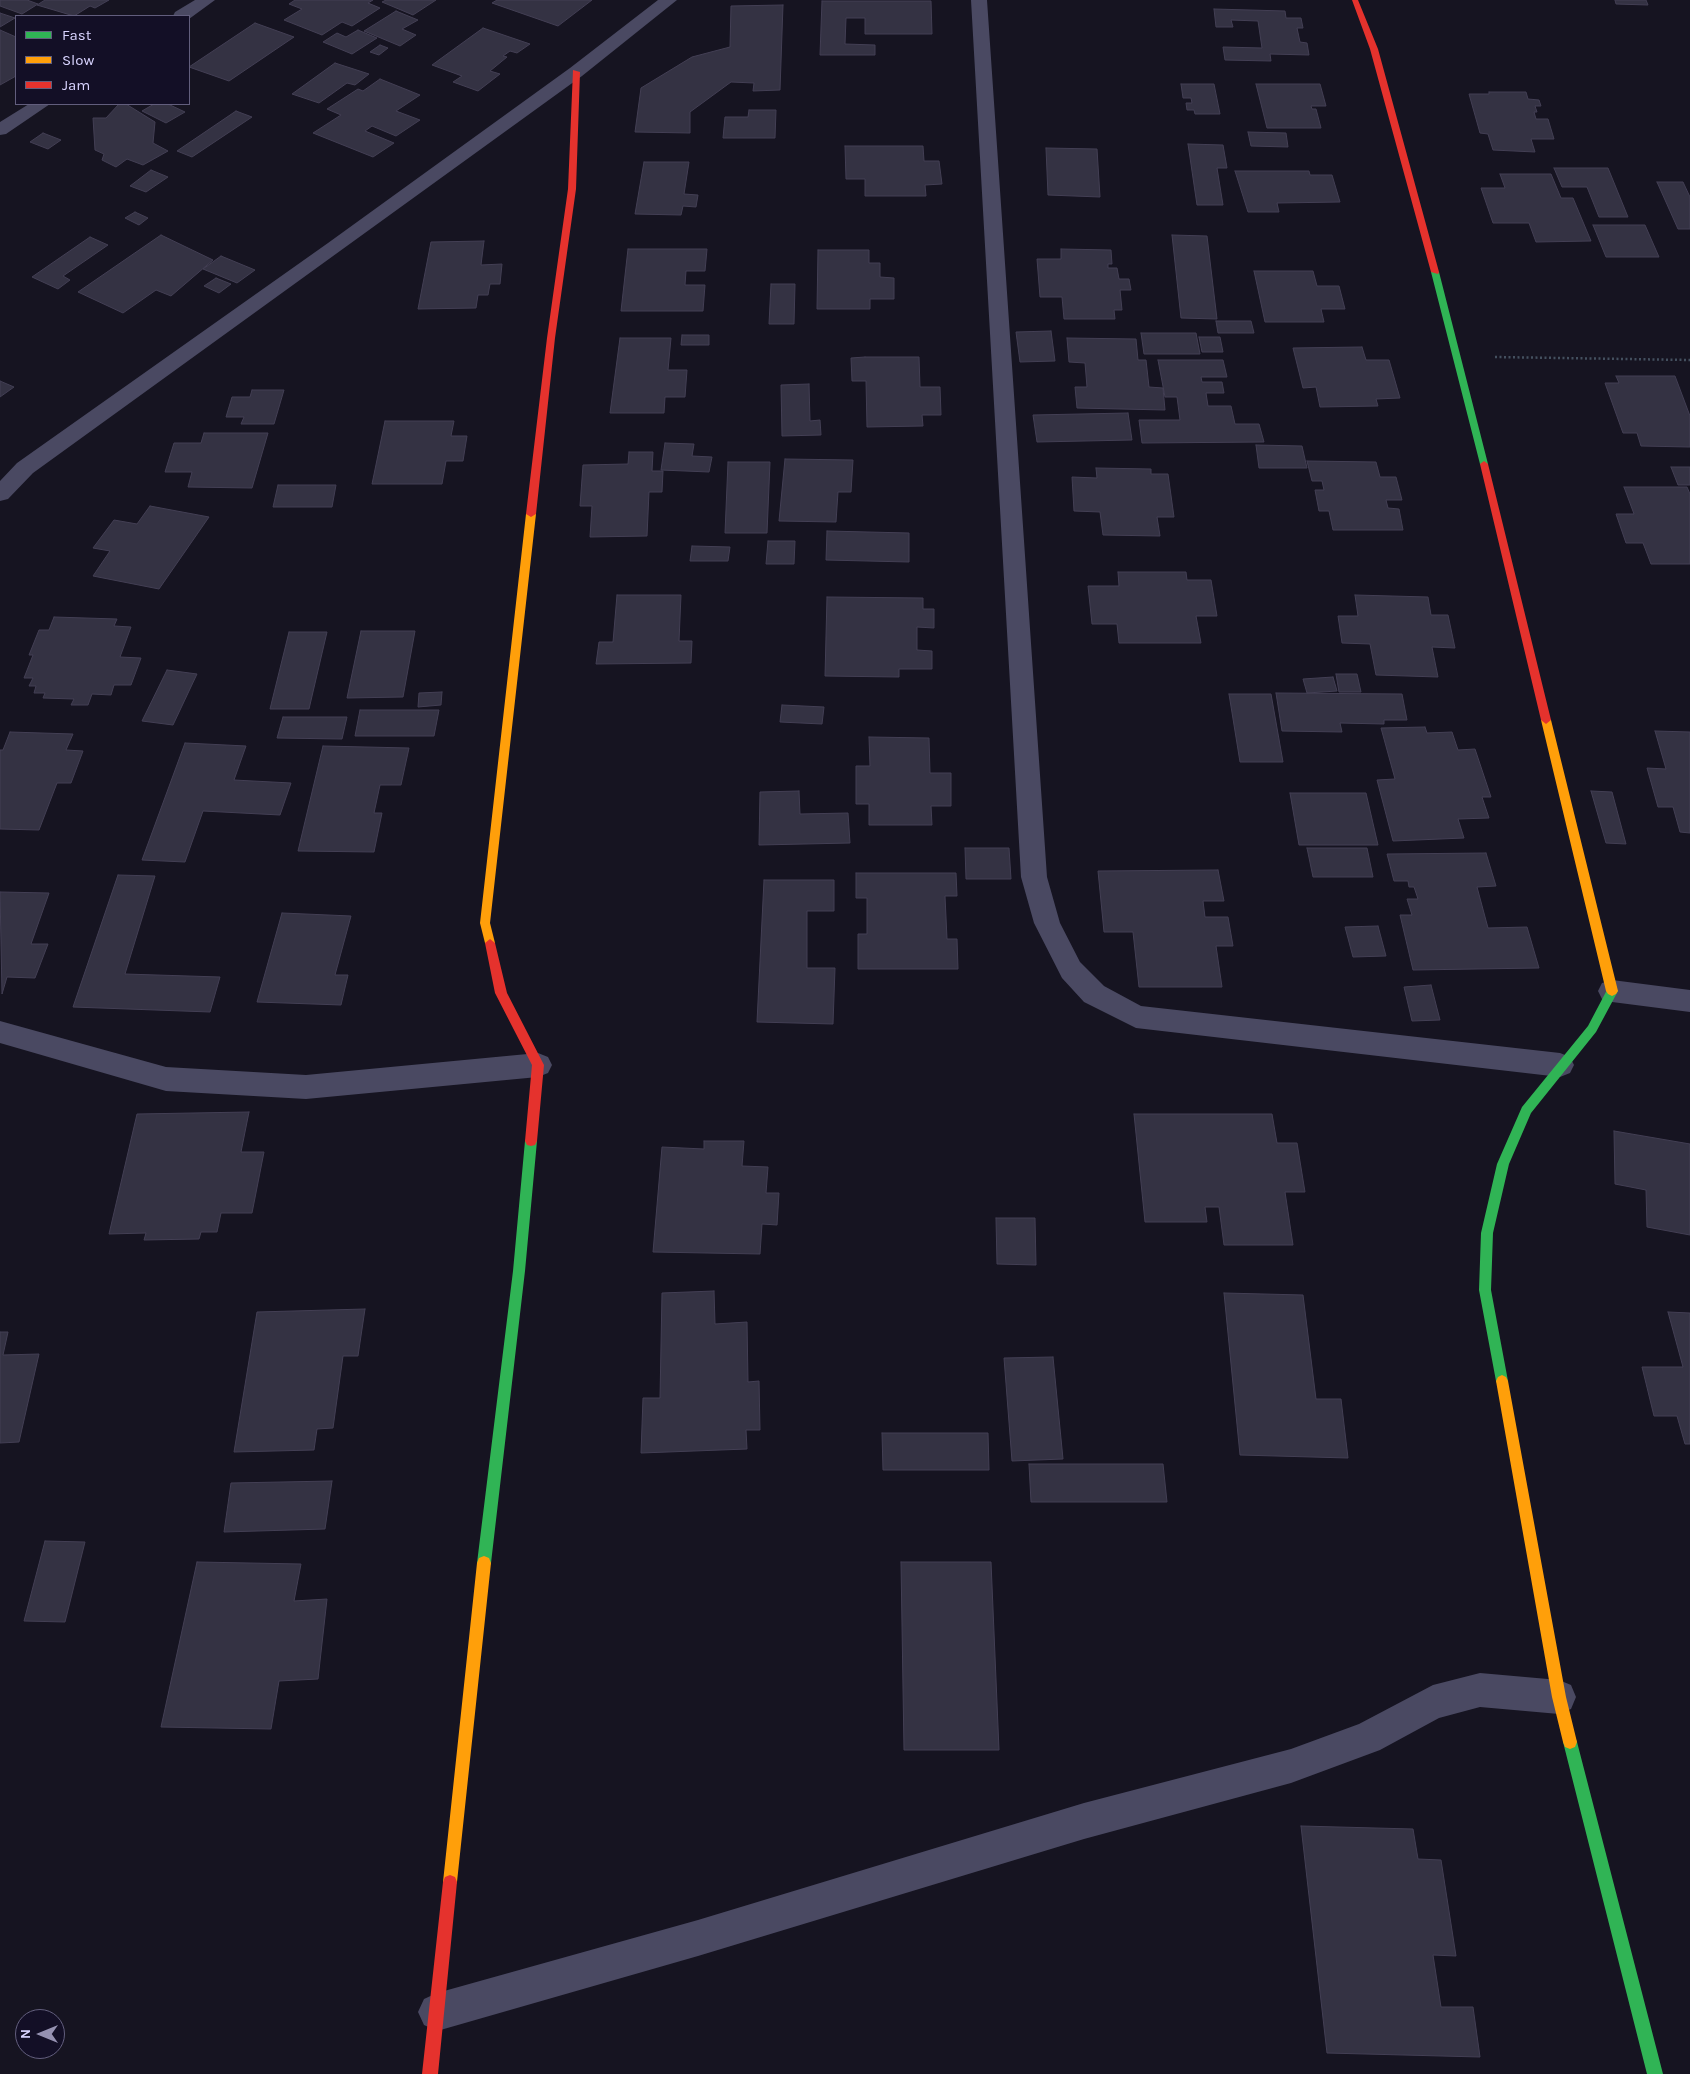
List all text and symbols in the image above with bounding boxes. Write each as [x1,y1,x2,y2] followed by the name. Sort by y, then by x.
[15,15,190,105] legend
[62,26,91,44] text: Fast
[62,51,94,69] text: Slow
[62,76,90,94] text: Jam
[15,2009,65,2059] north arrow
[17,2029,34,2039] text: N

